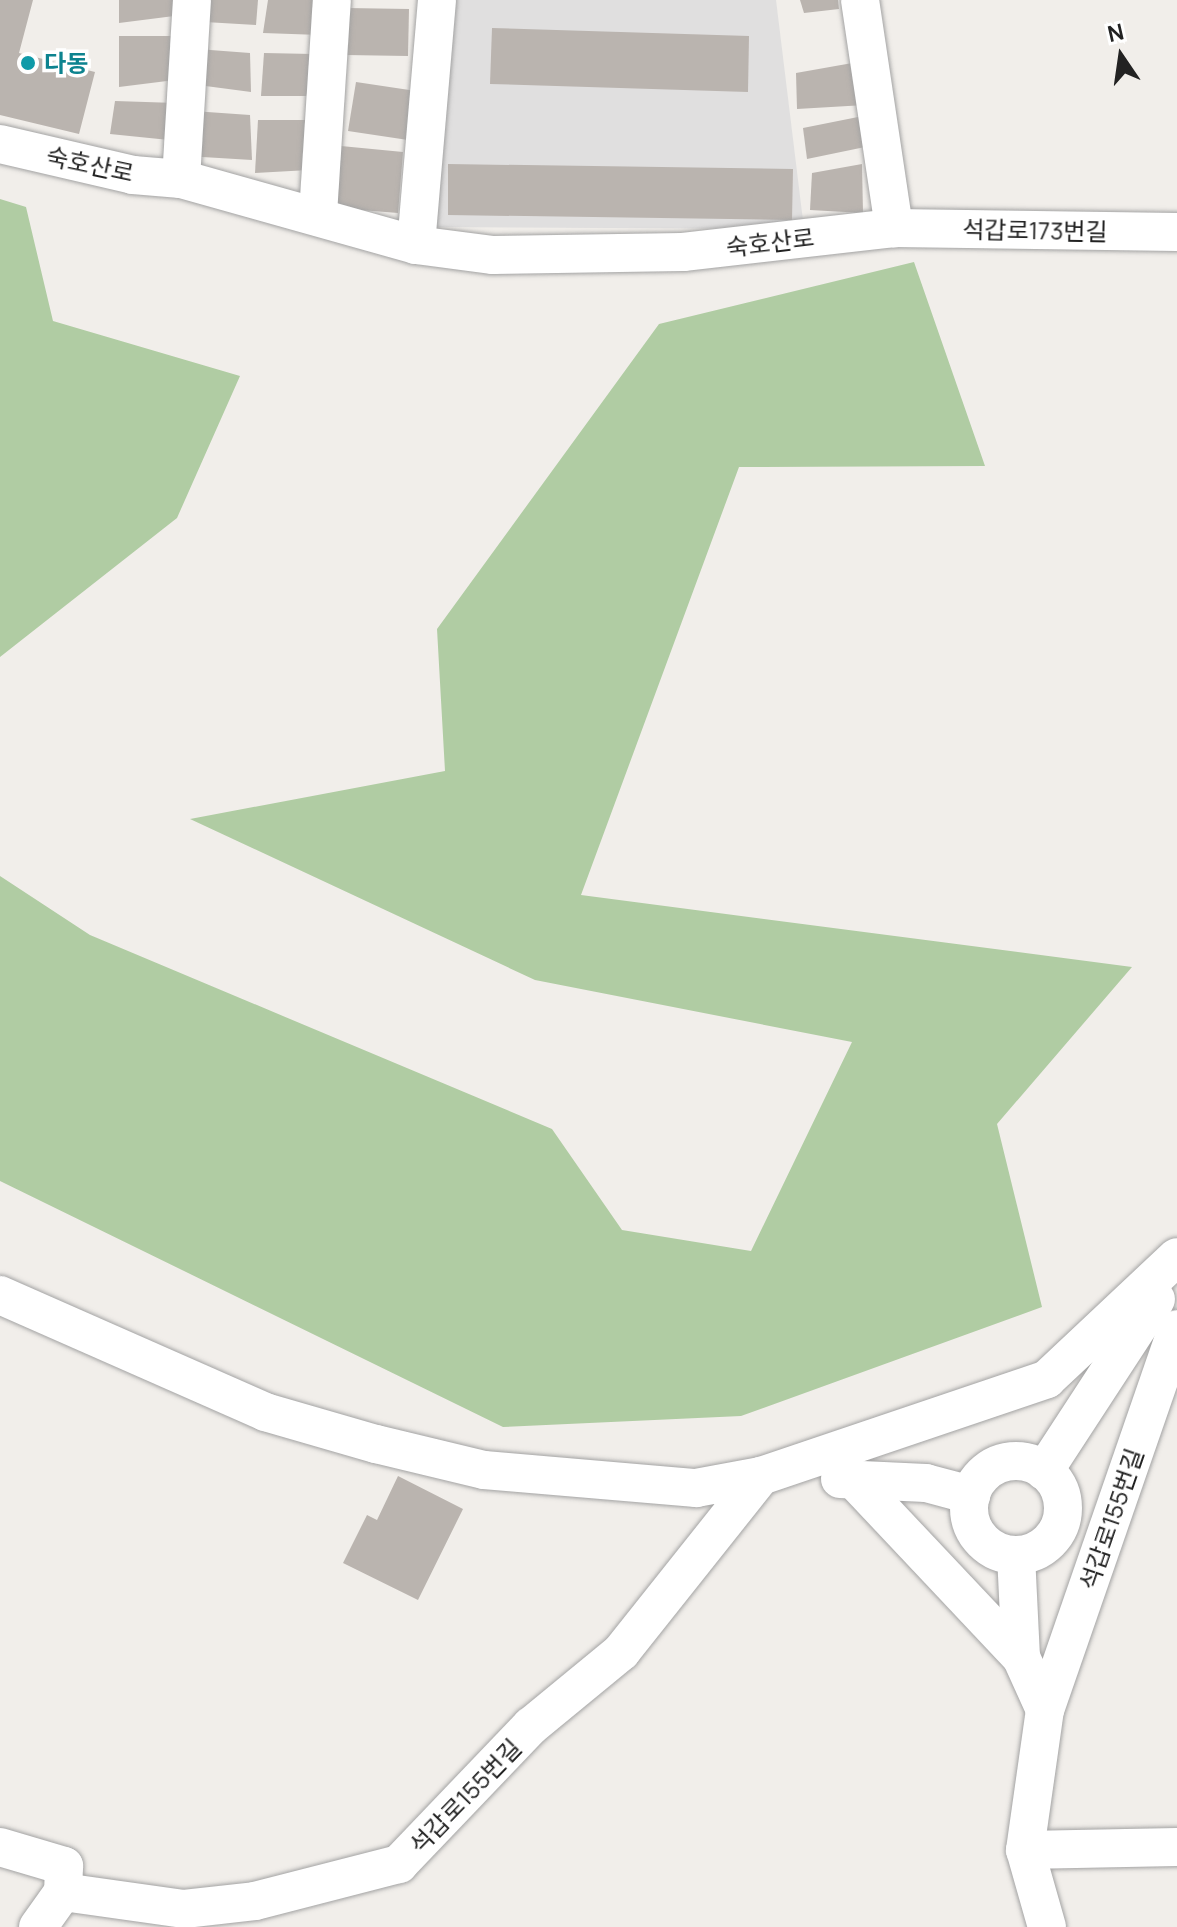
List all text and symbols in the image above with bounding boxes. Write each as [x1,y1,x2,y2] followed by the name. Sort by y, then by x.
[1081,16,1161,96] north arrow
[1105,16,1127,49] text: N
[44,49,88,77] place label: 다동
[19,54,37,72] marker: 다동
[44,141,136,187] street label: 숙호산로
[962,214,1108,246] street label: 석갑로173번길
[724,222,816,262] street label: 숙호산로
[1073,1445,1149,1593] street label: 석갑로155번길
[403,1733,527,1859] street label: 석갑로155번길

